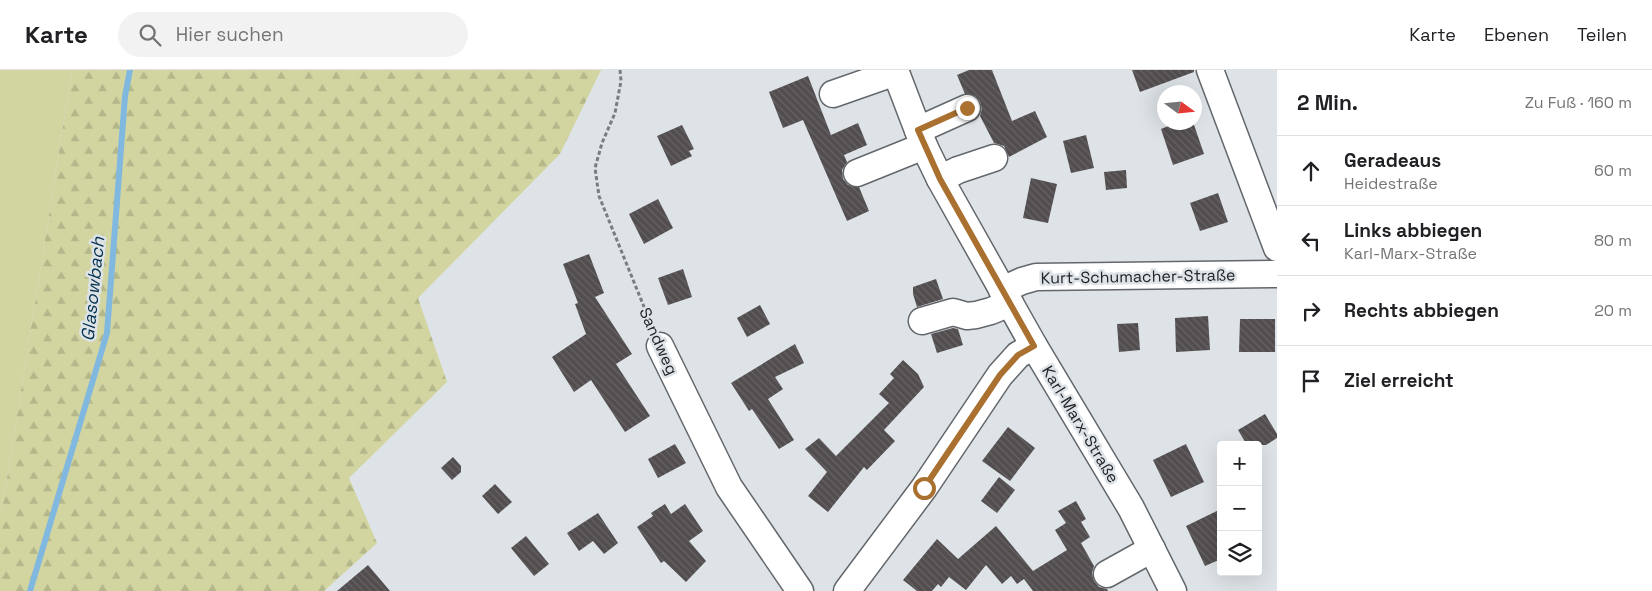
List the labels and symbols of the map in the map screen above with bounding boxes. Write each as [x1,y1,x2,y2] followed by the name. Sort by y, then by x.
[1157,85,1202,130] north arrow
[956,97,979,120] route end
[76,235,110,342] water label: Glasowbach
[1040,264,1236,289] street label: Kurt-Schumacher-Straße
[634,304,683,378] street label: Sandweg
[1037,362,1124,487] street label: Karl-Marx-Straße
[913,477,936,500] route start

